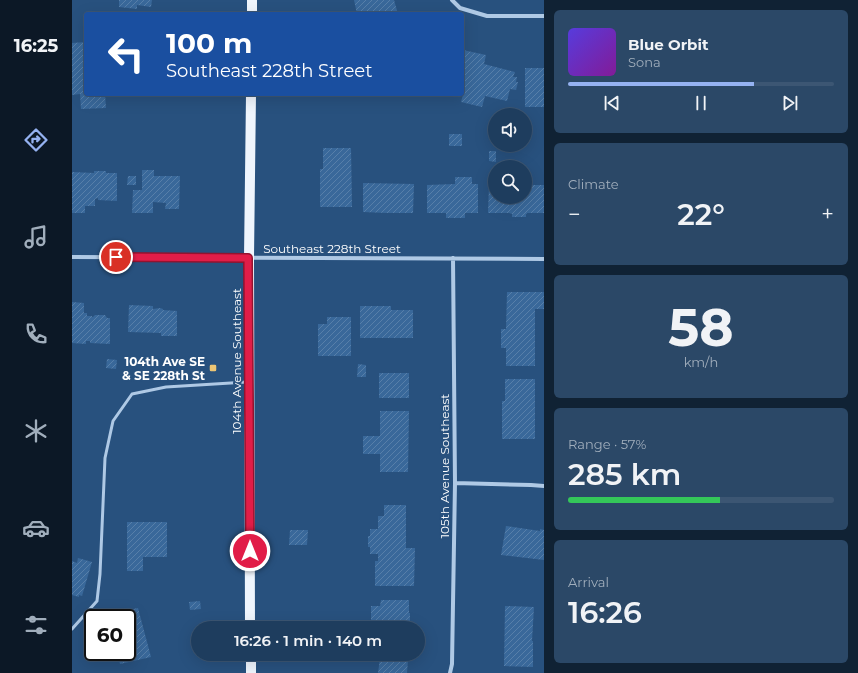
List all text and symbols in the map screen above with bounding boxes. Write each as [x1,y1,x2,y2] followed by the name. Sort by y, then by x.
[166,26,252,60] text: 100 m
[100,28,152,80] icon: left
[14,35,58,57] text: 16:25
[628,35,708,54] text: Blue Orbit
[628,54,661,70] text: Sona
[166,60,373,82] text: Southeast 228th Street
[601,92,623,114] icon: previous
[690,92,712,114] icon: pause
[779,92,801,114] icon: next
[488,108,532,204] map controls
[488,108,532,152] button: sound
[22,126,50,154] icon: directions
[488,160,532,204] button: search
[568,176,619,192] text: Climate
[677,196,725,233] text: 22°
[568,201,581,228] text: −
[821,201,834,228] text: +
[22,223,50,251] icon: music
[99,240,133,274] pin
[263,241,401,256] street label: Southeast 228th Street
[105,246,127,268] icon: arrive
[229,288,244,434] street label: 104th Avenue Southeast
[668,296,734,359] text: 58
[22,320,50,348] icon: phone
[122,354,206,383] place label: 104th Ave SE & SE 228th St
[684,354,718,370] text: km/h
[208,363,218,373] marker: 104th Ave SE & SE 228th St
[437,394,452,538] street label: 105th Avenue Southeast
[22,417,50,445] icon: climate
[568,436,646,452] text: Range · 57%
[568,456,681,493] text: 285 km
[22,514,50,542] icon: car
[229,530,271,572] position arrow
[568,574,609,590] text: Arrival
[568,594,642,631] text: 16:26
[84,609,136,661] speed limit sign: 60
[22,611,50,639] icon: filters
[234,631,382,650] text: 16:26 · 1 min · 140 m

